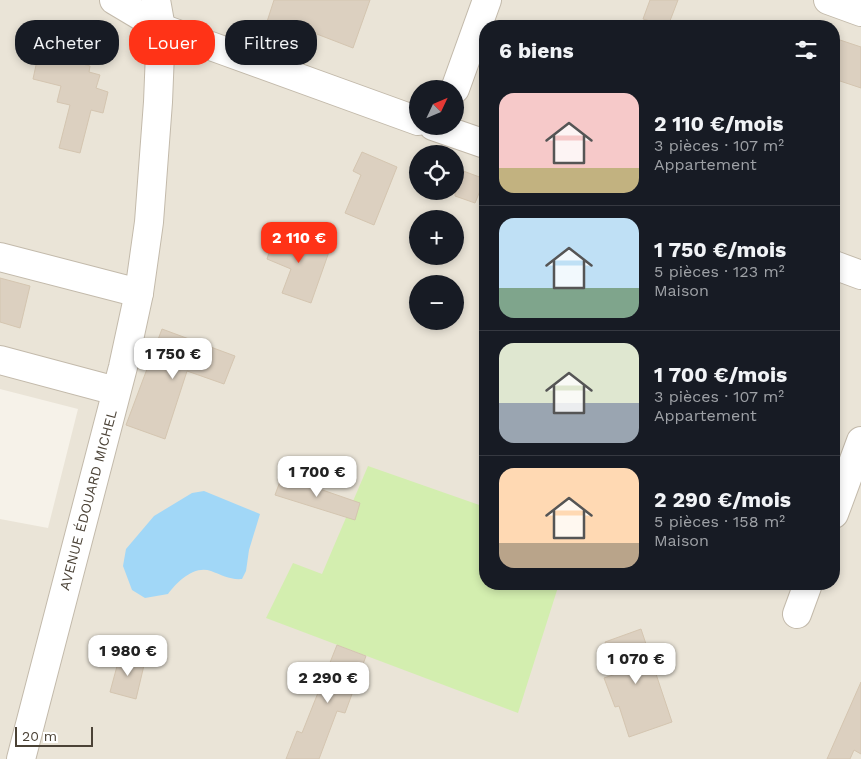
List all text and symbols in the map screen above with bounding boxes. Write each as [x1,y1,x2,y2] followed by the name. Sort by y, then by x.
[15,20,119,65] chip: Acheter
[129,20,215,65] chip: Louer
[225,20,317,65] chip: Filtres
[792,36,820,64] icon: filters
[499,38,574,63] text: 6 biens
[409,80,464,135] north arrow
[409,80,464,330] map controls
[654,111,784,136] text: 2 110 €/mois
[539,113,599,173] icon: home
[654,136,784,155] text: 3 pièces · 107 m²
[409,145,464,200] button: locate
[654,155,757,174] text: Appartement
[409,210,464,265] button: +
[253,222,345,264] pin: 2 110 €
[272,228,326,247] text: 2 110 €
[654,237,786,262] text: 1 750 €/mois
[539,238,599,298] icon: home
[654,262,785,281] text: 5 pièces · 123 m²
[409,275,464,330] button: −
[654,281,709,300] text: Maison
[127,338,219,380] pin: 1 750 €
[145,344,201,363] text: 1 750 €
[654,362,787,387] text: 1 700 €/mois
[539,363,599,423] icon: home
[654,387,784,406] text: 3 pièces · 107 m²
[654,406,757,425] text: Appartement
[56,408,120,592] street label: AVENUE ÉDOUARD MICHEL
[271,456,363,498] pin: 1 700 €
[289,462,345,481] text: 1 700 €
[654,487,791,512] text: 2 290 €/mois
[539,488,599,548] icon: home
[654,512,785,531] text: 5 pièces · 158 m²
[654,531,709,550] text: Maison
[82,634,174,677] pin: 1 980 €
[99,641,157,660] text: 1 980 €
[590,642,682,685] pin: 1 070 €
[608,649,664,668] text: 1 070 €
[282,662,374,704] pin: 2 290 €
[298,668,358,687] text: 2 290 €
[15,724,92,747] scale bar
[22,728,57,744] text: 20 m

